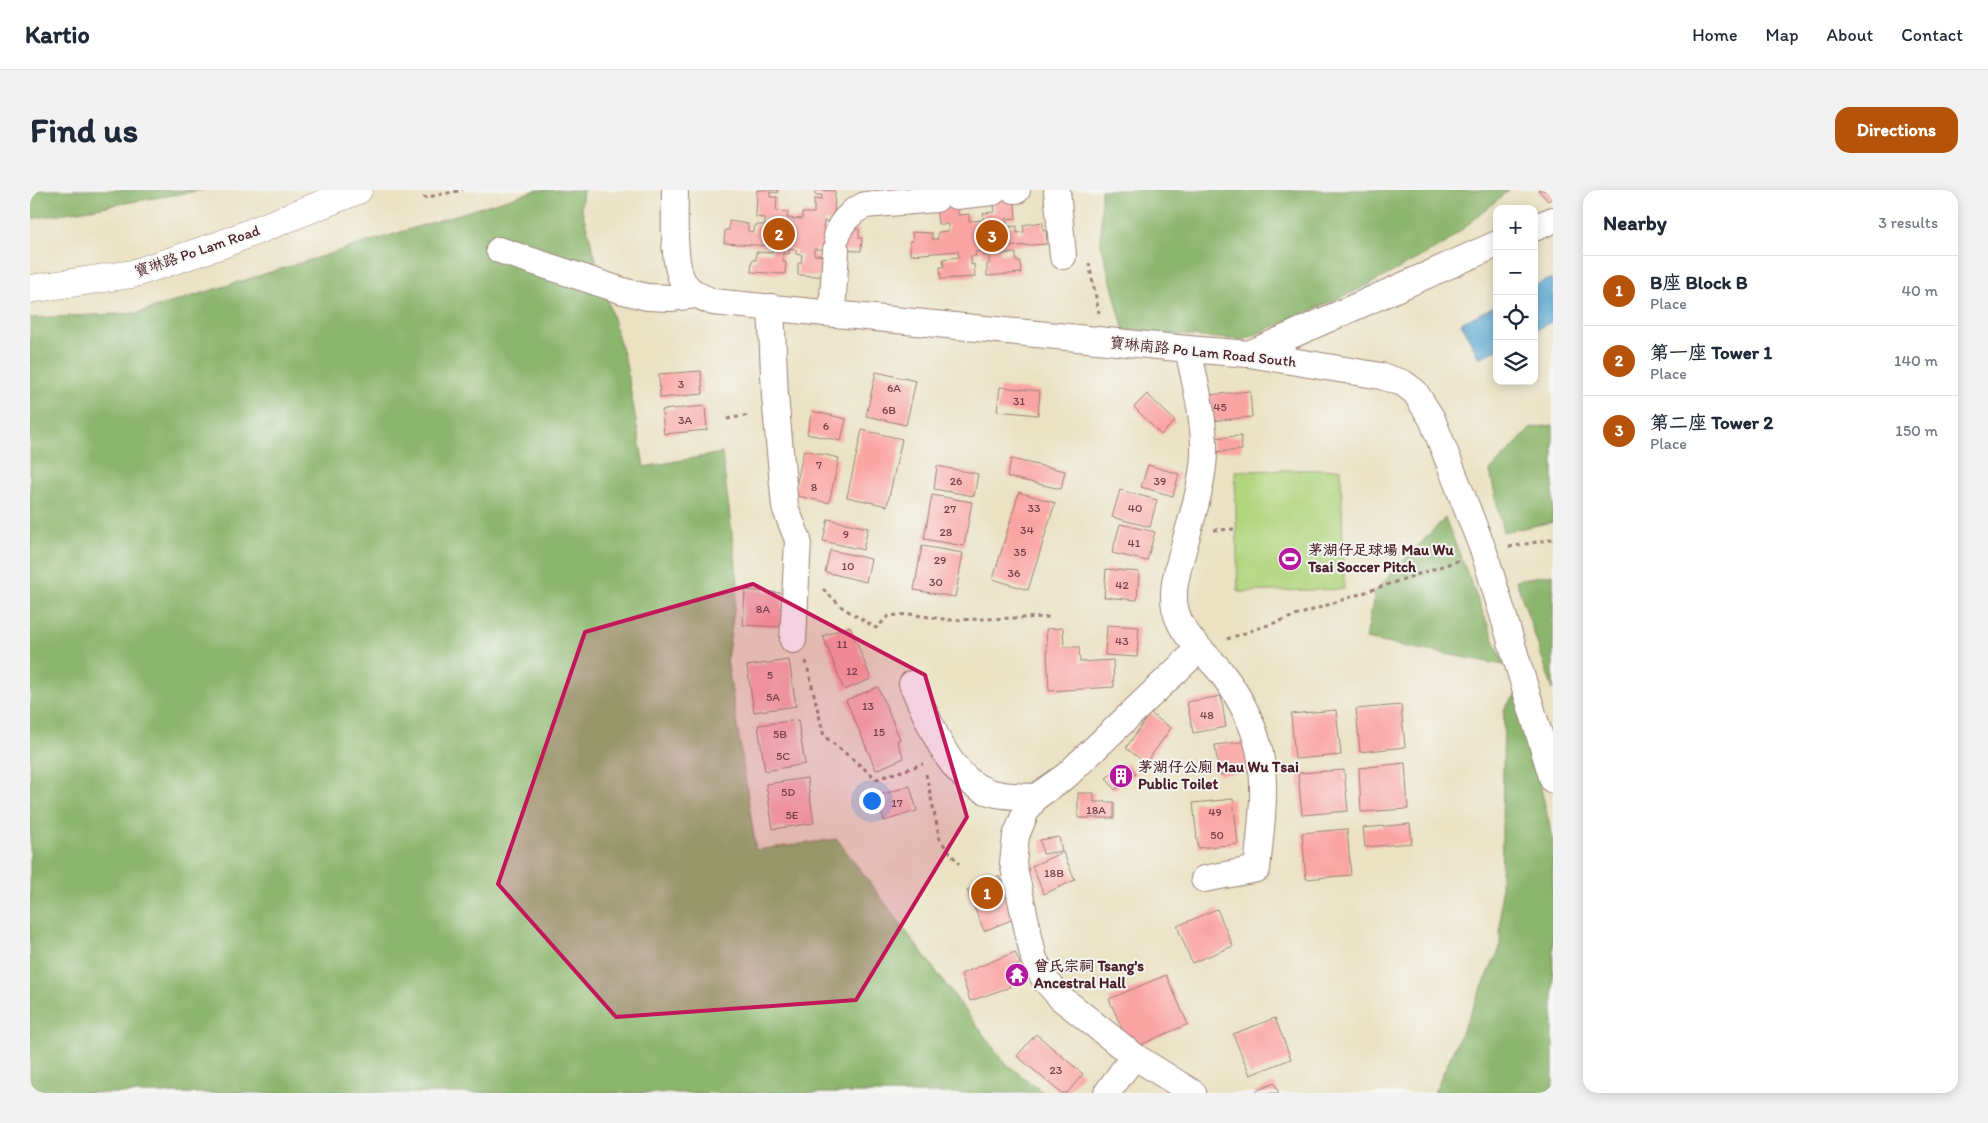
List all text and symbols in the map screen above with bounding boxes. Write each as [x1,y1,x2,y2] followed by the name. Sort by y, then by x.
[25,20,90,49] text: Kartio
[1692,24,1738,46] text: Home
[1766,24,1799,46] text: Map
[1827,24,1873,46] text: About
[1901,24,1963,46] text: Contact
[1835,107,1958,153] button: Directions
[30,109,138,151] text: Find us
[1493,205,1538,385] map controls
[1493,205,1538,250] button: +
[1603,210,1667,235] text: Nearby
[1878,213,1938,232] text: 3 results
[763,215,795,253] pin: 2
[976,217,1008,255] pin: 3
[132,221,262,281] street label: 寶琳路 Po Lam Road
[1493,250,1538,295] button: −
[1650,271,1748,294] text: B座 Block B
[1615,281,1623,300] text: 1
[1901,281,1938,300] text: 40 m
[1650,294,1687,313] text: Place
[1493,295,1538,340] button: locate
[1109,333,1297,371] street label: 寶琳南路 Po Lam Road South
[1493,340,1538,385] button: layers
[1650,341,1772,364] text: 第一座 Tower 1
[1615,351,1623,370] text: 2
[1894,351,1938,370] text: 140 m
[1650,364,1687,383] text: Place
[678,377,685,391] house number: 3
[887,381,901,395] house number: 6A
[1013,394,1025,408] house number: 31
[1213,400,1227,414] house number: 45
[882,403,896,417] house number: 6B
[1650,411,1773,434] text: 第二座 Tower 2
[678,413,692,427] house number: 3A
[823,419,829,433] house number: 6
[1615,421,1623,440] text: 3
[1895,421,1938,440] text: 150 m
[1650,434,1687,453] text: Place
[816,458,822,472] house number: 7
[950,474,962,488] house number: 26
[1154,474,1166,488] house number: 39
[811,480,818,494] house number: 8
[1027,501,1041,515] house number: 33
[1128,501,1142,515] house number: 40
[944,502,956,516] house number: 27
[1020,523,1034,537] house number: 34
[940,525,953,539] house number: 28
[843,527,849,541] house number: 9
[1128,536,1141,550] house number: 41
[1307,541,1454,576] place label: 茅湖仔足球場 Mau Wu Tsai Soccer Pitch
[1014,545,1026,559] house number: 35
[1277,546,1303,572] sports icon: 茅湖仔足球場 Mau Wu Tsai Soccer Pitch
[934,553,946,567] house number: 29
[842,559,854,573] house number: 10
[1008,566,1020,580] house number: 36
[929,575,943,589] house number: 30
[1115,578,1129,592] house number: 42
[756,602,770,616] house number: 8A
[1115,634,1129,648] house number: 43
[836,637,848,651] house number: 11
[846,664,859,678] house number: 12
[767,668,773,682] house number: 5
[766,690,780,704] house number: 5A
[862,699,875,713] house number: 13
[1200,708,1214,722] house number: 48
[873,725,885,739] house number: 15
[773,727,787,741] house number: 5B
[776,749,790,763] house number: 5C
[1138,758,1299,793] place label: 茅湖仔公廁 Mau Wu Tsai Public Toilet
[1108,763,1134,789] building icon: 茅湖仔公廁 Mau Wu Tsai Public Toilet
[781,785,795,799] house number: 5D
[859,788,885,814] your location
[891,796,903,810] house number: 17
[1086,803,1106,817] house number: 18A
[1208,805,1222,819] house number: 49
[786,808,799,822] house number: 5E
[1210,828,1224,842] house number: 50
[1044,866,1064,880] house number: 18B
[971,874,1003,912] pin: 1
[1033,957,1144,992] place label: 曾氏宗祠 Tsang's Ancestral Hall
[1004,962,1030,988] temple icon: 曾氏宗祠 Tsang's Ancestral Hall
[1050,1063,1063,1077] house number: 23

